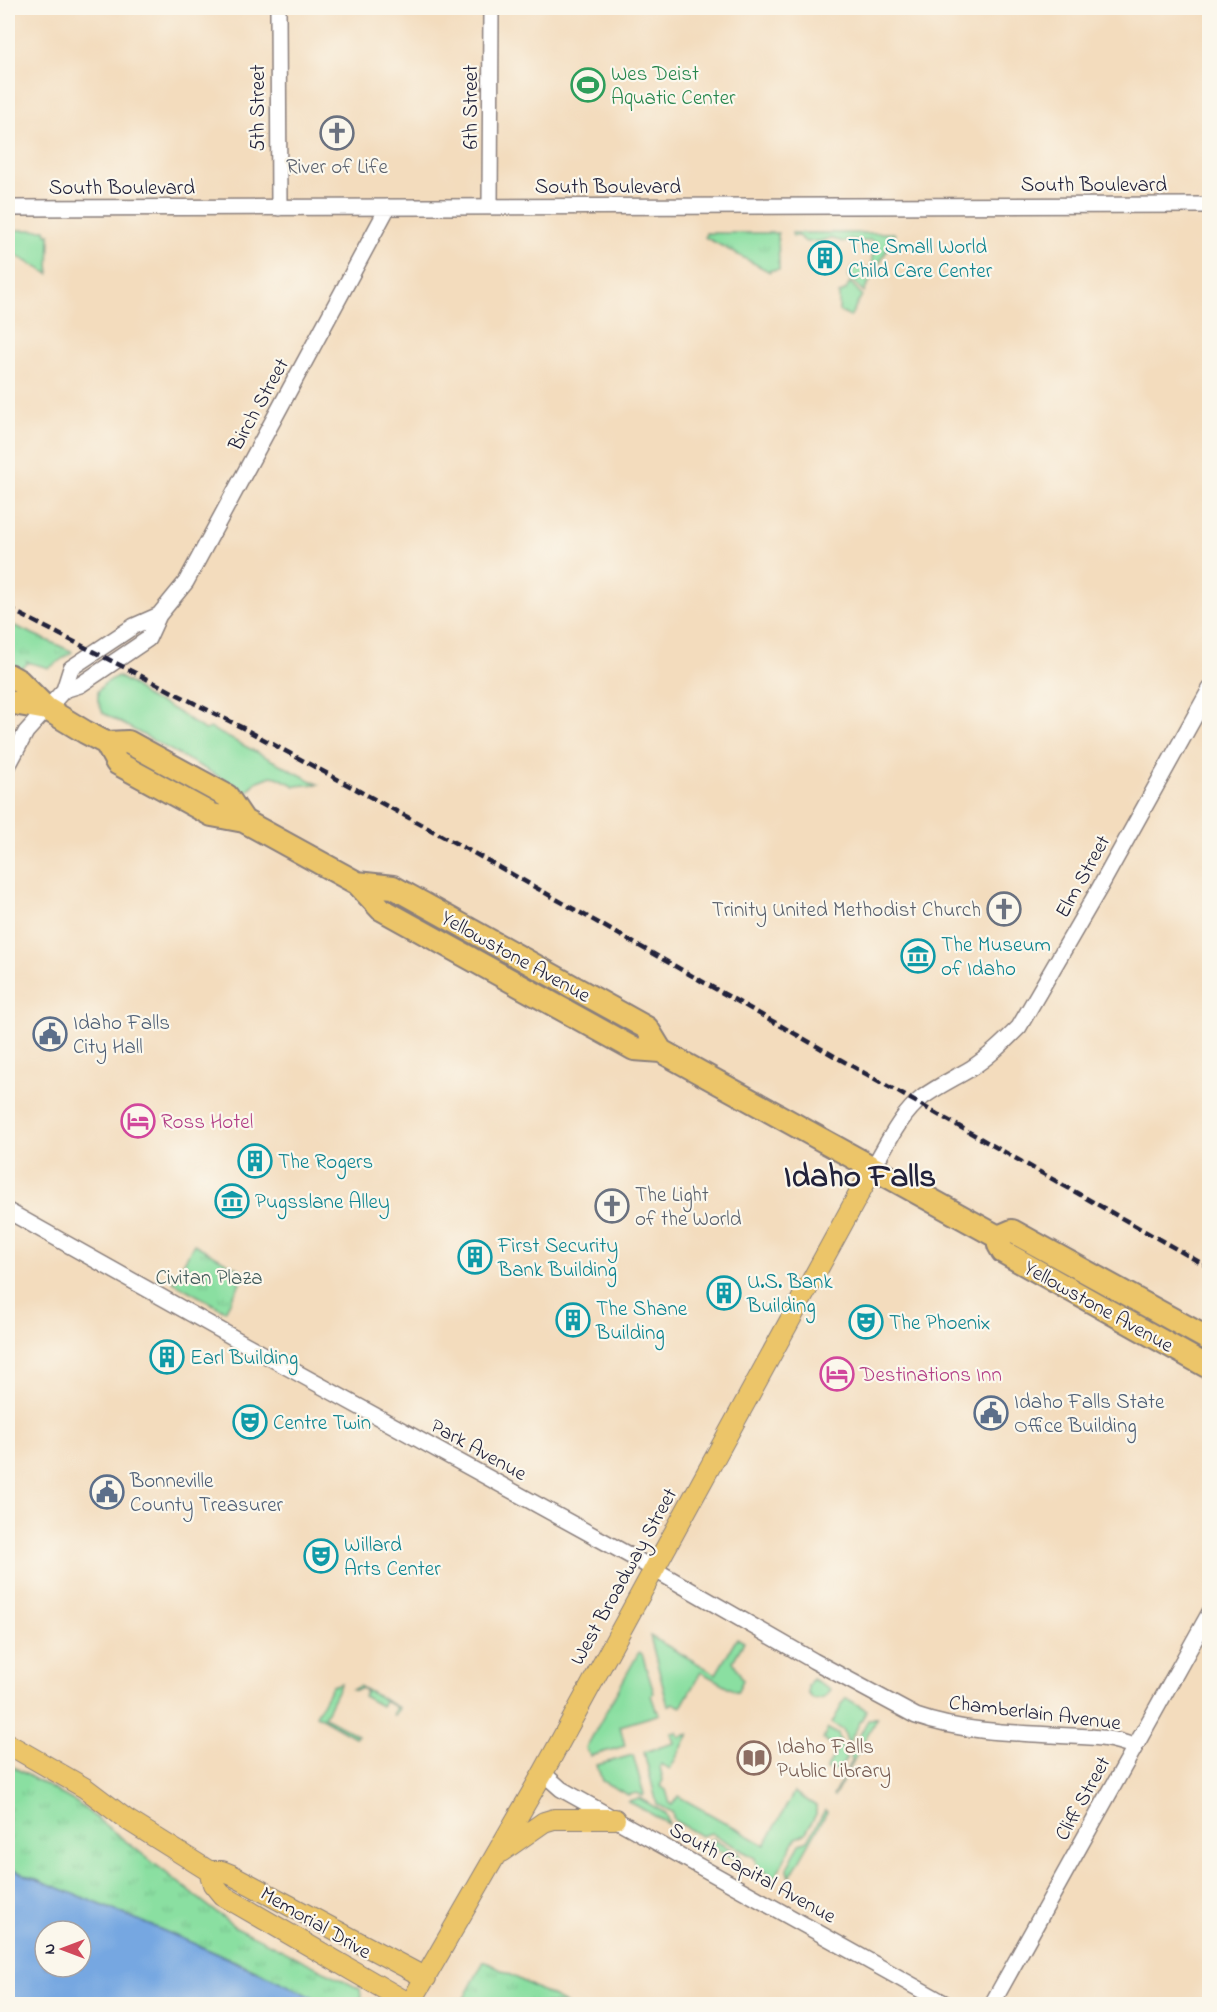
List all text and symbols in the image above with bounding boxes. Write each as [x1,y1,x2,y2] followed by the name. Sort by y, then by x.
[611,60,736,114] place label: Wes Deist Aquatic Center
[244,64,274,152] street label: 5th Street
[457,65,487,149] street label: 6th Street
[570,67,606,103] sports icon: Wes Deist Aquatic Center
[319,115,355,151] church icon: River of Life
[286,153,389,183] place label: River of Life
[1021,171,1167,201] street label: South Boulevard
[535,173,681,203] street label: South Boulevard
[49,174,195,204] street label: South Boulevard
[848,233,993,287] place label: The Small World Child Care Center
[807,240,843,276] building icon: The Small World Child Care Center
[221,353,298,458] street label: Birch Street
[1049,830,1119,924] street label: Elm Street
[986,891,1022,927] church icon: Trinity United Methodist Church
[712,896,981,928] place label: Trinity United Methodist Church
[435,904,596,1012] street label: Yellowstone Avenue
[941,931,1051,985] place label: The Museum of Idaho
[900,938,936,974] museum icon: The Museum of Idaho
[73,1009,170,1065] place label: Idaho Falls City Hall
[32,1016,68,1052] public building icon: Idaho Falls City Hall
[120,1103,156,1139] hotel icon: Ross Hotel
[161,1108,253,1138] place label: Ross Hotel
[237,1143,273,1179] building icon: The Rogers
[278,1148,373,1180] place label: The Rogers
[784,1154,936,1202] district label: Idaho Falls
[635,1181,742,1235] place label: The Light of the World
[214,1183,250,1219] museum icon: Pugsslane Alley
[255,1188,390,1220] place label: Pugsslane Alley
[594,1188,630,1224] church icon: The Light of the World
[497,1232,618,1288] place label: First Security Bank Building
[457,1239,493,1275] building icon: First Security Bank Building
[1018,1254,1179,1362] street label: Yellowstone Avenue
[155,1264,263,1294] park label: Civitan Plaza
[746,1268,833,1324] place label: U.S. Bank Building
[706,1275,742,1311] building icon: U.S. Bank Building
[595,1295,688,1351] place label: The Shane Building
[555,1302,591,1338] building icon: The Shane Building
[848,1304,884,1340] theatre icon: The Phoenix
[889,1309,990,1339] place label: The Phoenix
[149,1339,185,1375] building icon: Earl Building
[190,1344,298,1376] place label: Earl Building
[819,1356,855,1392] hotel icon: Destinations Inn
[859,1361,1002,1391] place label: Destinations Inn
[1014,1388,1165,1444] place label: Idaho Falls State Office Building
[973,1395,1009,1431] public building icon: Idaho Falls State Office Building
[232,1404,268,1440] theatre icon: Centre Twin
[273,1409,371,1439] place label: Centre Twin
[424,1412,532,1490] street label: Park Avenue
[129,1467,284,1523] place label: Bonneville County Treasurer
[89,1474,125,1510] public building icon: Bonneville County Treasurer
[564,1483,688,1672] street label: West Broadway Street
[344,1531,441,1585] place label: Willard Arts Center
[303,1538,339,1574] theatre icon: Willard Arts Center
[947,1689,1123,1739] street label: Chamberlain Avenue
[777,1733,891,1789] place label: Idaho Falls Public Library
[736,1740,772,1776] library icon: Idaho Falls Public Library
[1048,1751,1119,1847] street label: Cliff Street
[663,1815,841,1932] street label: South Capital Avenue
[254,1880,377,1968] street label: Memorial Drive
[33,1919,93,1979] north arrow
[38,1943,62,1954] text: N

